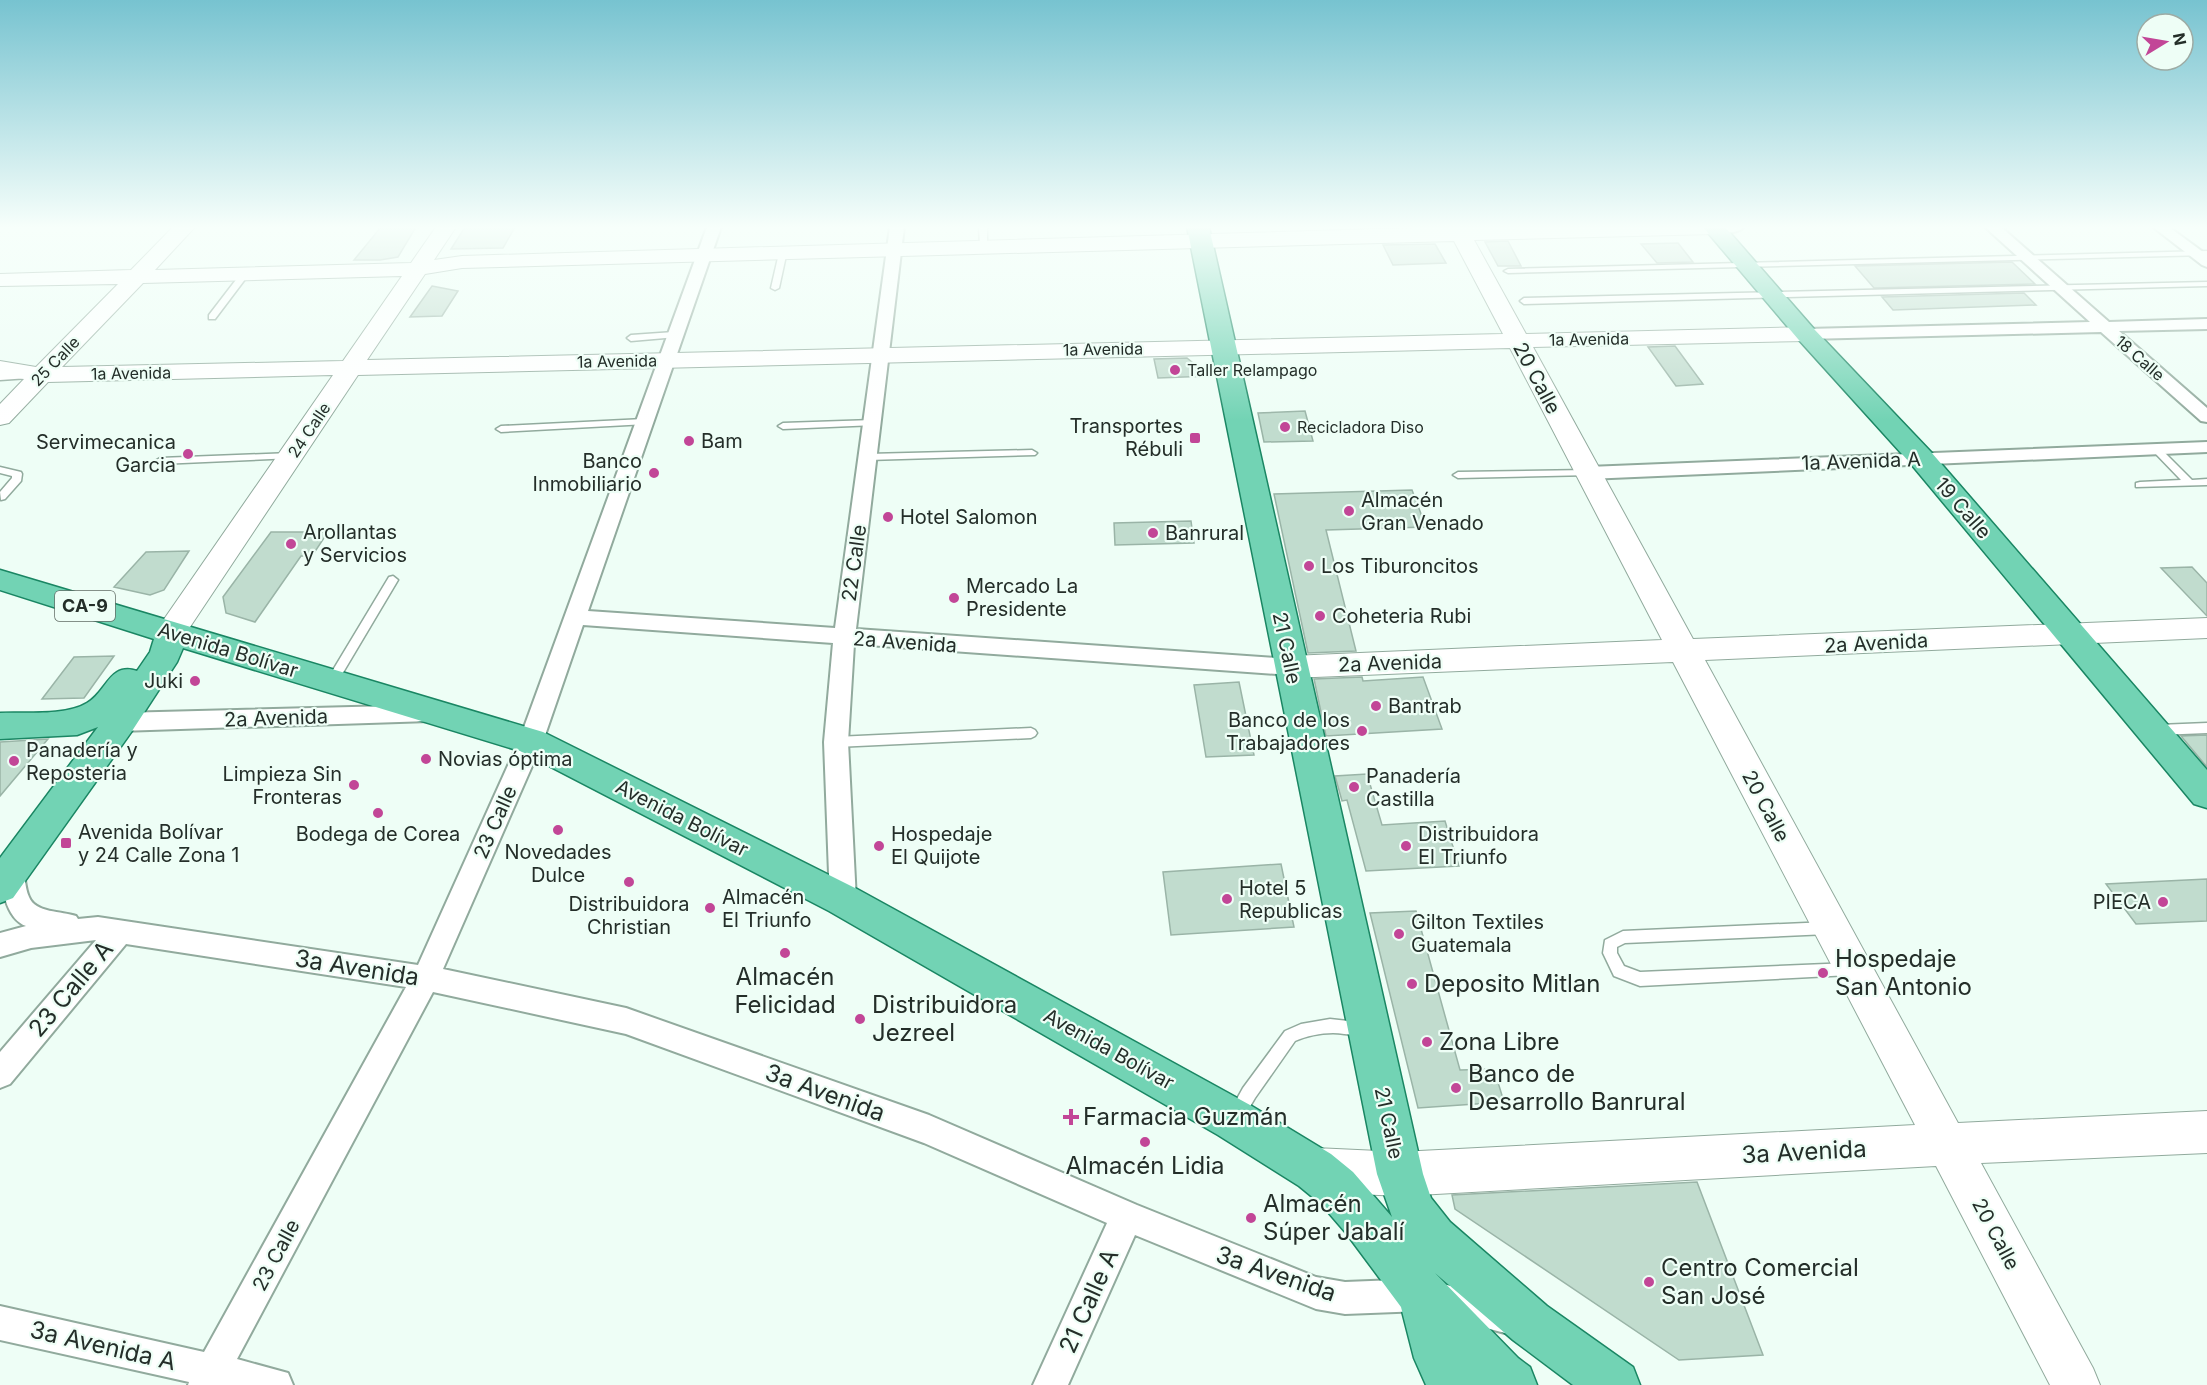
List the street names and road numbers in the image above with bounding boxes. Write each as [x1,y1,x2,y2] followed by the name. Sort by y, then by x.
[1549,328,1629,350] street label: 1a Avenida
[2111,331,2169,385] street label: 18 Calle
[26,332,84,390] street label: 25 Calle
[1063,338,1143,360] street label: 1a Avenida
[1508,338,1566,418] street label: 20 Calle
[577,350,657,372] street label: 1a Avenida
[91,362,171,384] street label: 1a Avenida
[283,399,335,461] street label: 24 Calle
[1801,447,1921,475] street label: 1a Avenida A
[1930,472,1996,544] street label: 19 Calle
[837,523,871,603] street label: 22 Calle
[55,591,115,621] road number: CA-9
[1268,610,1306,686] street label: 21 Calle
[155,617,301,683] street label: Avenida Bolívar
[852,626,958,658] street label: 2a Avenida
[1823,628,1929,658] street label: 2a Avenida
[1338,649,1442,677] street label: 2a Avenida
[224,704,328,732] street label: 2a Avenida
[1737,766,1795,846] street label: 20 Calle
[612,774,753,862] street label: Avenida Bolívar
[468,782,522,862] street label: 23 Calle
[22,935,119,1042] street label: 23 Calle A
[293,943,421,992] street label: 3a Avenida
[1040,1003,1179,1095] street label: Avenida Bolívar
[761,1058,889,1128] street label: 3a Avenida
[1370,1085,1408,1161] street label: 21 Calle
[1741,1134,1867,1169] street label: 3a Avenida
[1967,1194,2025,1274] street label: 20 Calle
[247,1215,305,1295] street label: 23 Calle
[1212,1239,1340,1308] street label: 3a Avenida
[1053,1244,1124,1357] street label: 21 Calle A
[28,1315,179,1376] street label: 3a Avenida A

